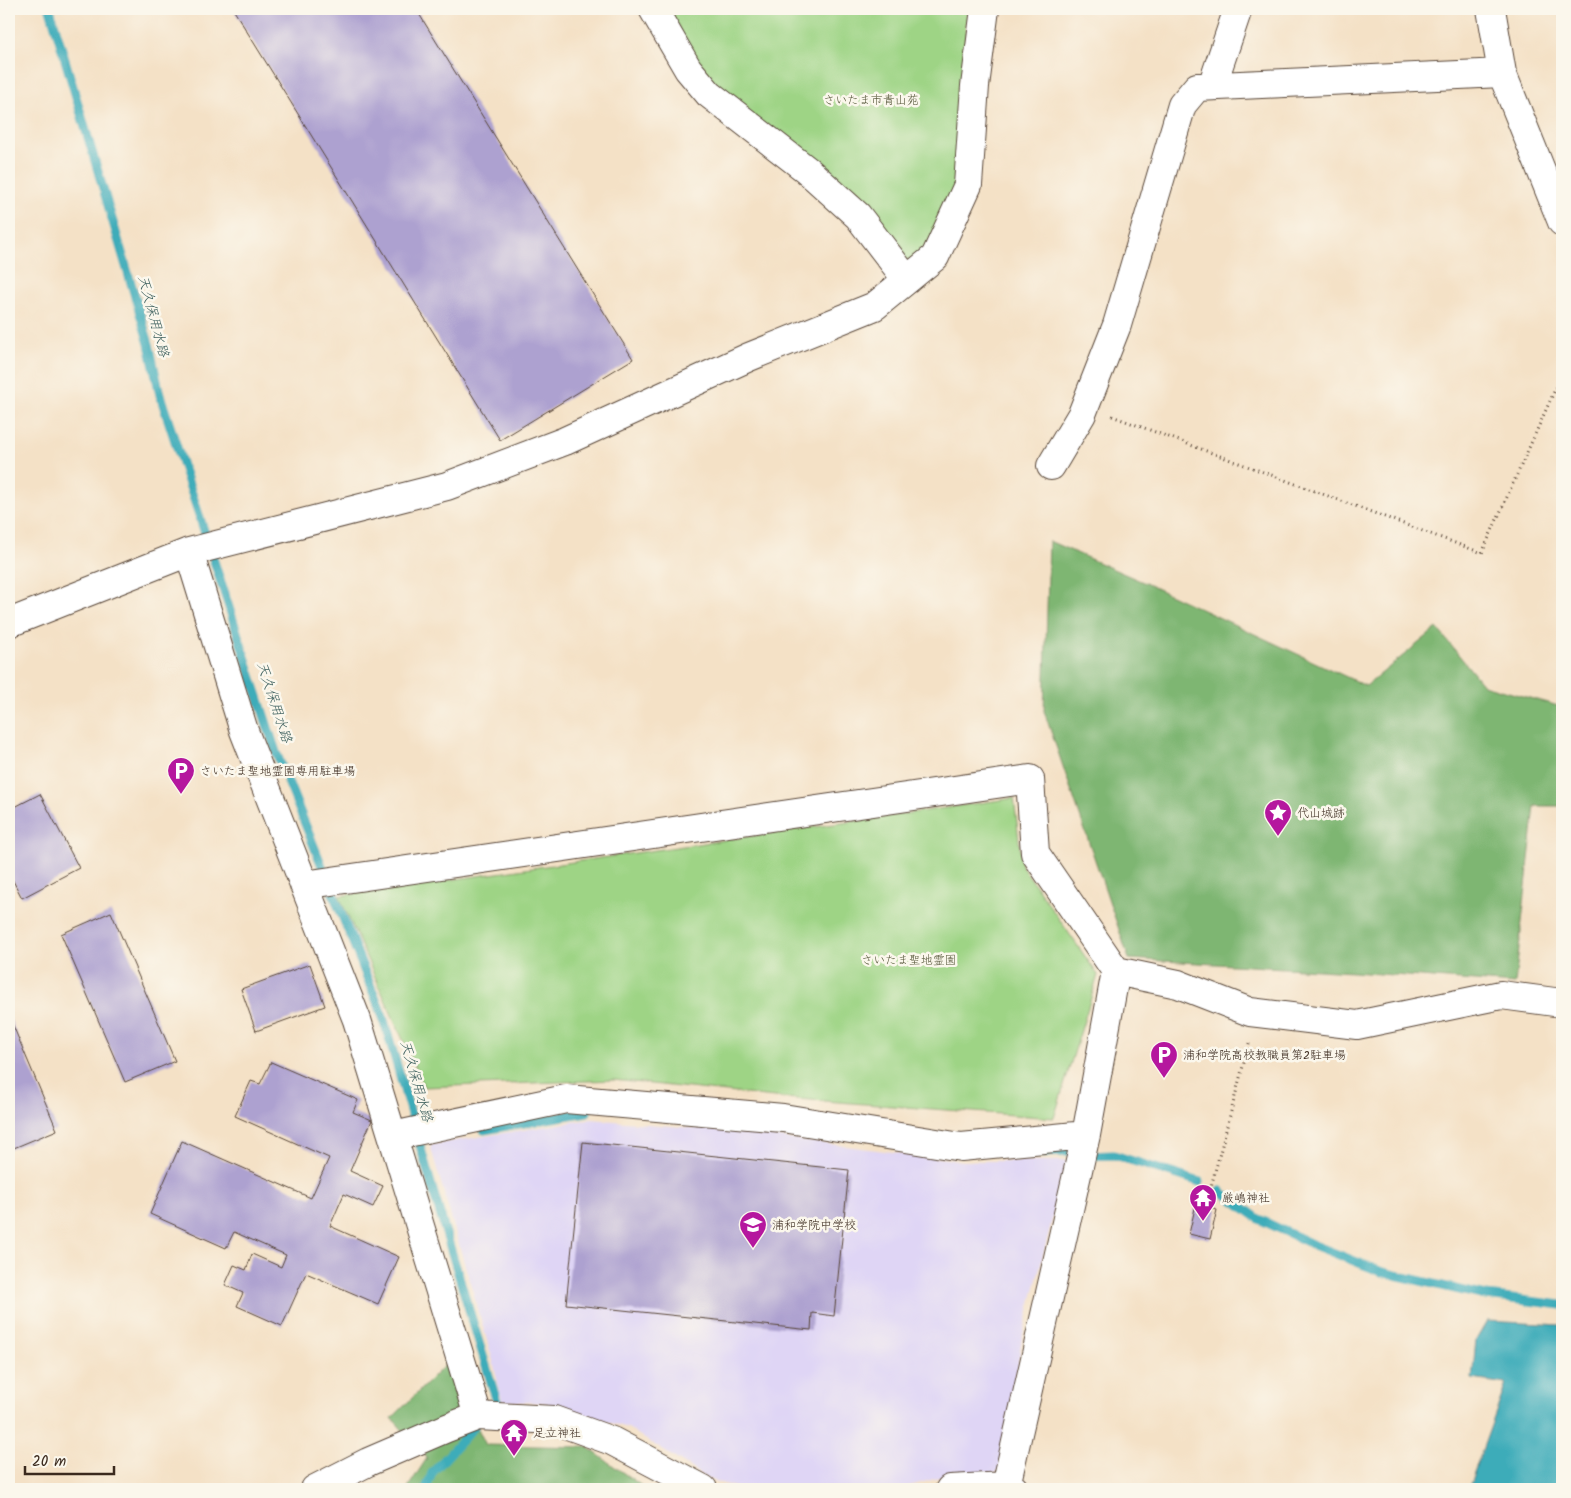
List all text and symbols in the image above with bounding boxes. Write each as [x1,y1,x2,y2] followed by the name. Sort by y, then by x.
[823,91,919,110] park label: さいたま市青山苑
[132,273,175,361] water label: 天久保用水路
[251,659,298,747] water label: 天久保用水路
[166,756,196,795] parking icon: さいたま聖地霊園専用駐車場
[200,762,356,781] place label: さいたま聖地霊園専用駐車場
[1263,798,1293,837] place icon: 代山城跡
[1297,804,1345,823] place label: 代山城跡
[861,951,957,970] park label: さいたま聖地霊園
[394,1038,438,1126] water label: 天久保用水路
[1149,1040,1179,1079] parking icon: 浦和学院高校教職員第2駐車場
[1183,1046,1346,1065] place label: 浦和学院高校教職員第2駐車場
[1188,1183,1218,1222] temple icon: 厳嶋神社
[1222,1189,1270,1208] place label: 厳嶋神社
[738,1210,768,1249] school or university icon: 浦和学院中学校
[772,1216,856,1235] place label: 浦和学院中学校
[499,1418,529,1457] temple icon: 足立神社
[533,1424,581,1443] place label: 足立神社
[25,1443,114,1475] scale bar
[32,1450,66,1474] text: 20 m

